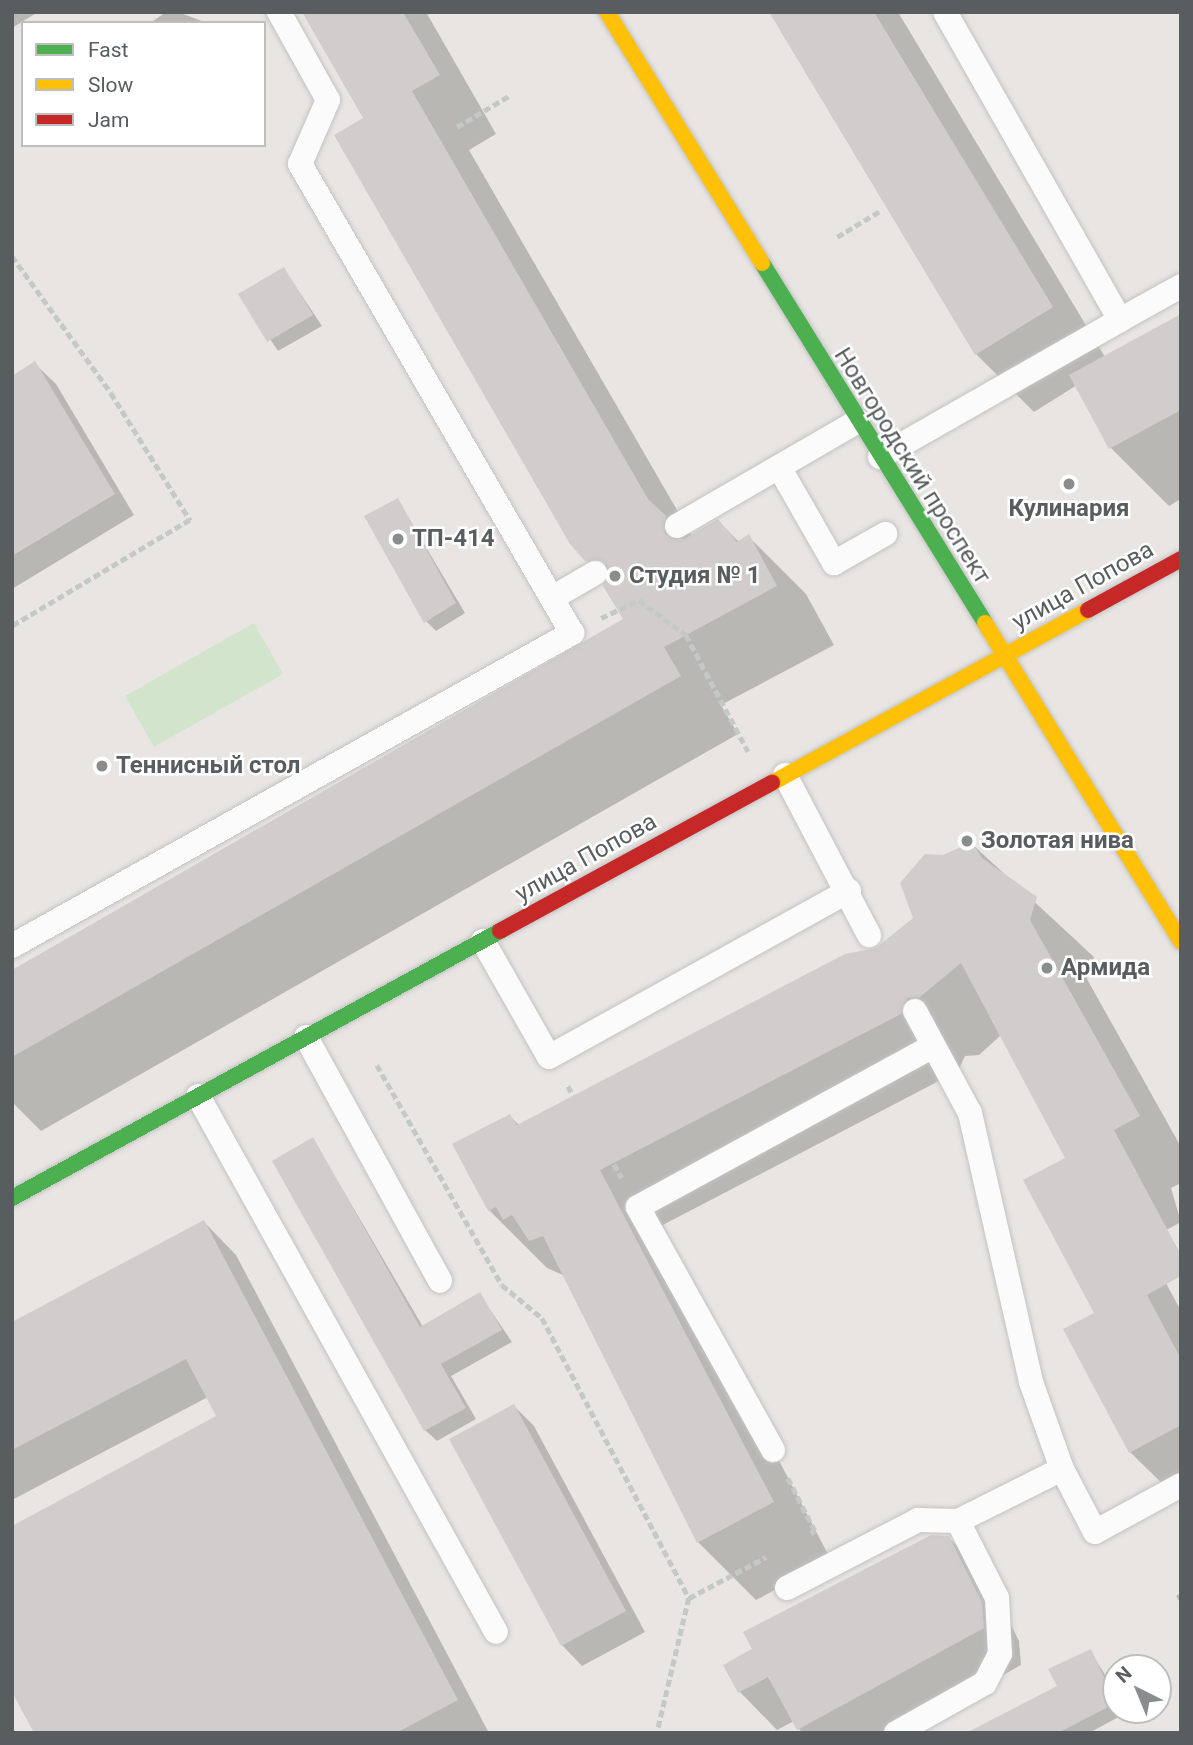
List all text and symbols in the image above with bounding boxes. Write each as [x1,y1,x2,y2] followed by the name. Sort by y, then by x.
[21,21,266,147] legend
[88,38,128,62] text: Fast
[88,73,133,97] text: Slow
[88,108,129,132] text: Jam
[828,343,996,589] street label: Новгородский проспект
[1061,476,1077,492] marker: Кулинария
[1009,495,1129,523] place label: Кулинария
[412,525,495,553] place label: ТП-414
[390,531,406,547] marker: ТП-414
[1007,535,1159,637] street label: улица Попова
[629,562,761,590] place label: Студия № 1
[607,568,623,584] marker: Студия № 1
[116,752,300,780] place label: Теннисный стол
[94,758,110,774] marker: Теннисный стол
[510,807,662,909] street label: улица Попова
[981,827,1134,855] place label: Золотая нива
[959,833,975,849] marker: Золотая нива
[1061,954,1150,982] place label: Армида
[1039,960,1055,976] marker: Армида
[1102,1654,1172,1724] north arrow
[1111,1662,1136,1688] text: N

